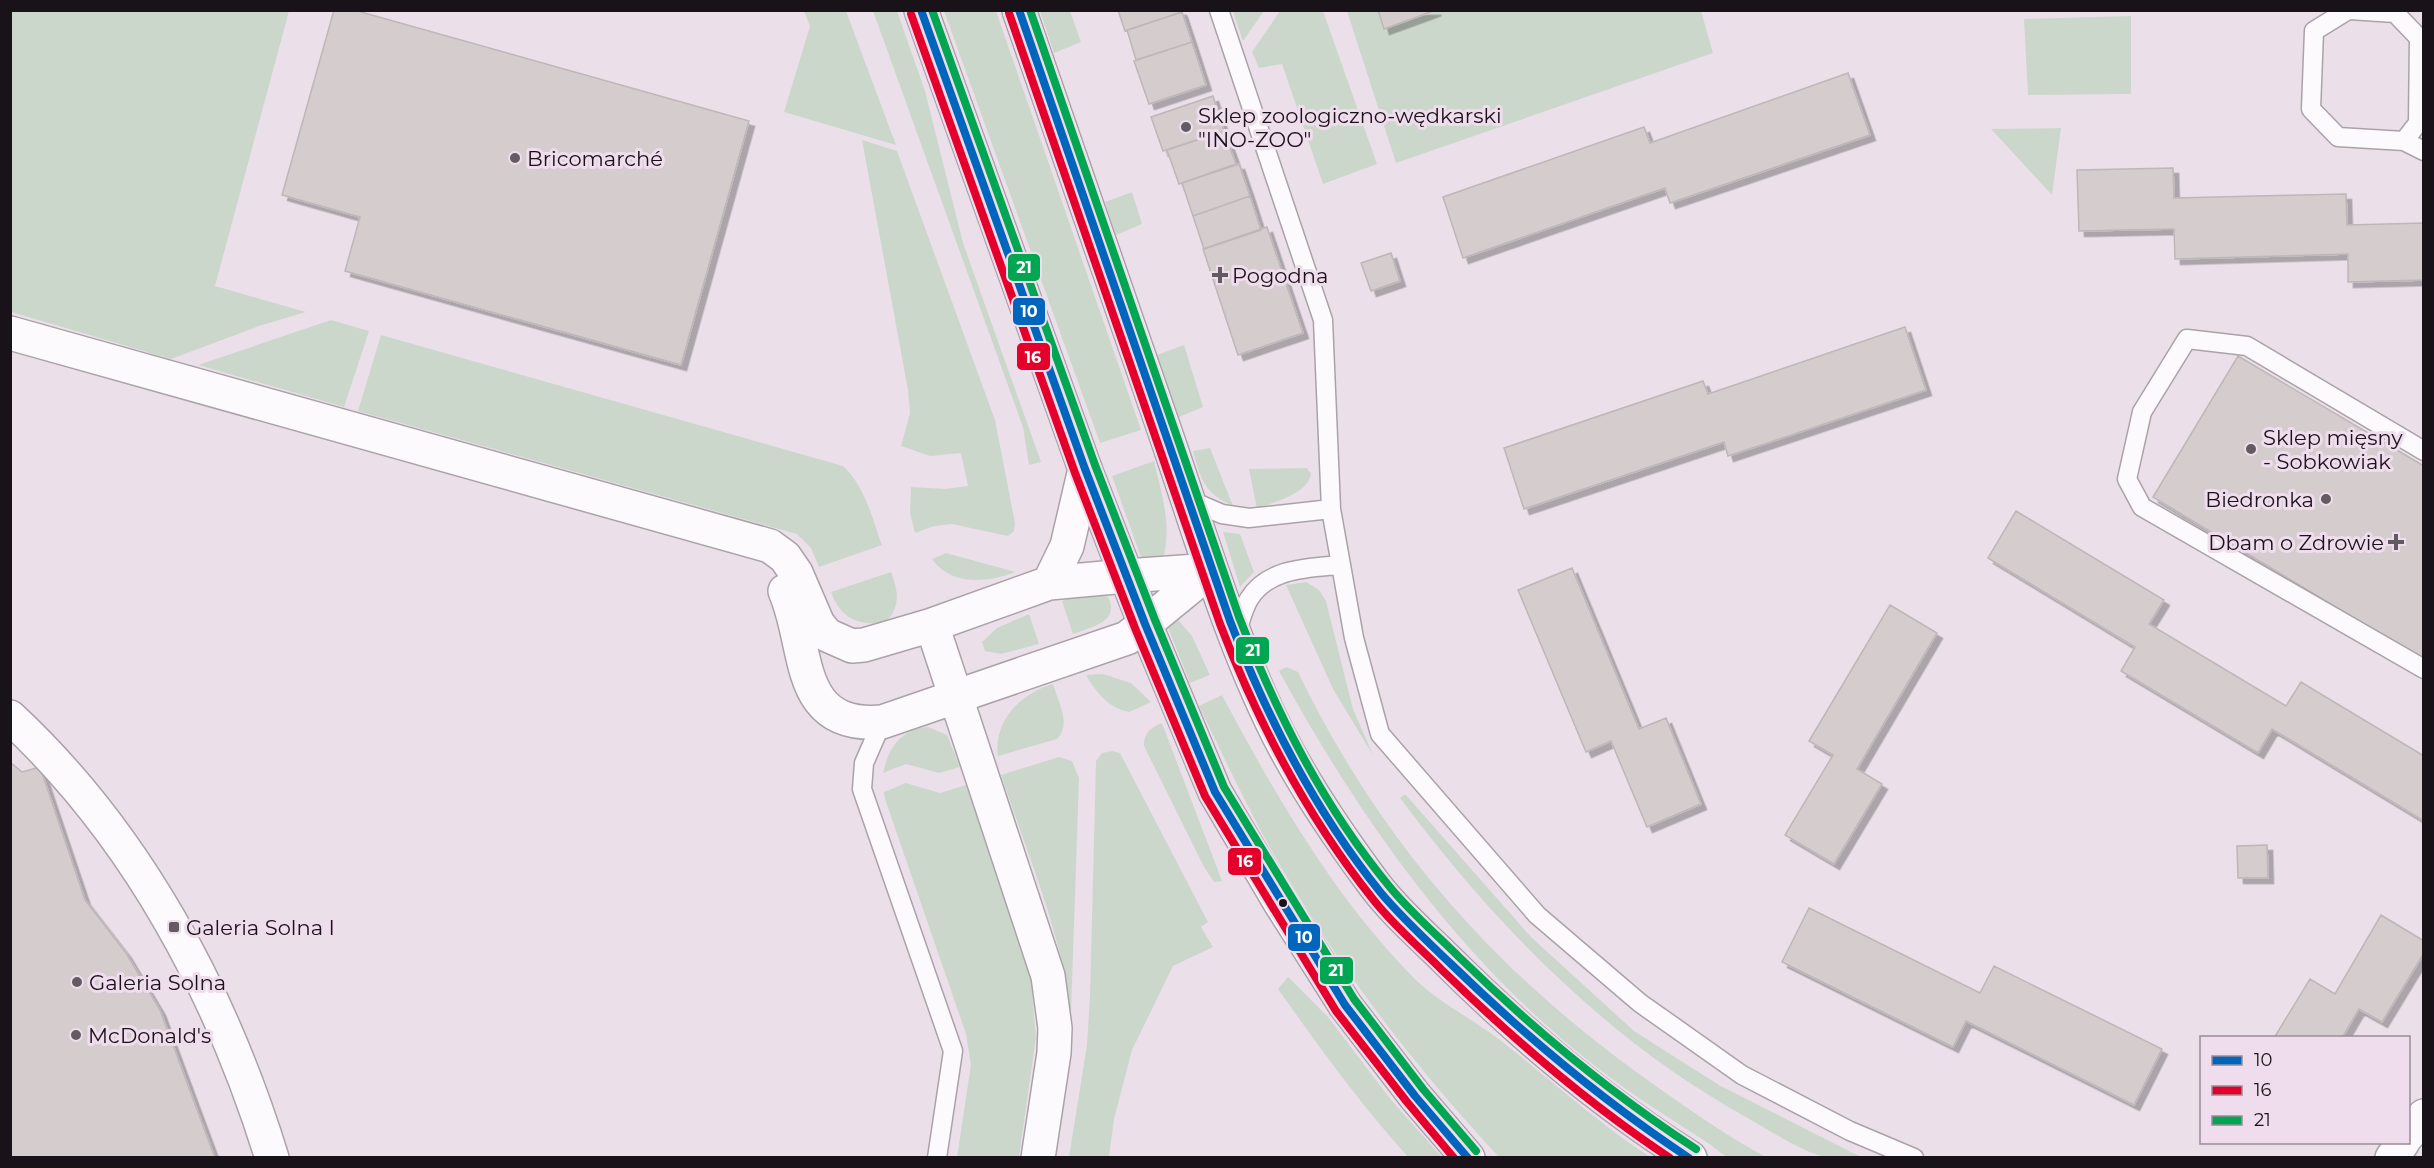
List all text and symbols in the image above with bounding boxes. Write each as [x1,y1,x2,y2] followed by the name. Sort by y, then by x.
[1198,103,1502,152] place label: Sklep zoologiczno-wędkarski "INO-ZOO"
[1179,120,1193,134] marker: Sklep zoologiczno-wędkarski "INO-ZOO"
[527,146,663,171] place label: Bricomarché
[508,151,522,165] marker: Bricomarché
[1007,253,1041,282] line badge: 21
[1016,258,1032,277] text: 21
[1232,263,1328,288] place label: Pogodna
[1213,268,1227,282] marker: Pogodna
[1012,297,1046,326] line badge: 10
[1020,302,1038,321] text: 10
[1016,342,1051,371] line badge: 16
[1025,348,1041,367] text: 16
[2263,425,2403,474] place label: Sklep mięsny - Sobkowiak
[2244,442,2258,456] marker: Sklep mięsny - Sobkowiak
[2205,487,2314,512] place label: Biedronka
[2319,492,2333,506] marker: Biedronka
[2208,530,2384,555] place label: Dbam o Zdrowie
[2389,535,2403,549] marker: Dbam o Zdrowie
[1235,636,1270,665] line badge: 21
[1245,641,1261,660] text: 21
[1227,847,1262,876] line badge: 16
[1237,852,1253,871] text: 16
[1277,897,1289,909] unlabelled marker
[186,915,335,940] place label: Galeria Solna I
[167,920,181,934] marker: Galeria Solna I
[1287,923,1321,952] line badge: 10
[1295,928,1313,947] text: 10
[1319,956,1354,985] line badge: 21
[1328,961,1344,980] text: 21
[89,970,226,995] place label: Galeria Solna
[70,975,84,989] marker: Galeria Solna
[88,1023,211,1048] place label: McDonald's
[69,1028,83,1042] marker: McDonald's
[2200,1036,2410,1144] legend
[2254,1049,2272,1071] text: 10
[2254,1079,2271,1101] text: 16
[2254,1109,2271,1131] text: 21

